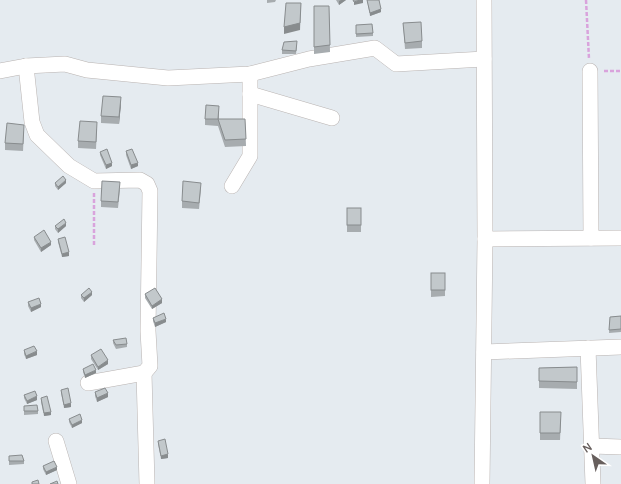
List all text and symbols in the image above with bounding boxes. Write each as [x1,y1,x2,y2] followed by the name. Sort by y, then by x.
[573,436,613,476] north arrow
[580,439,595,456] text: N

